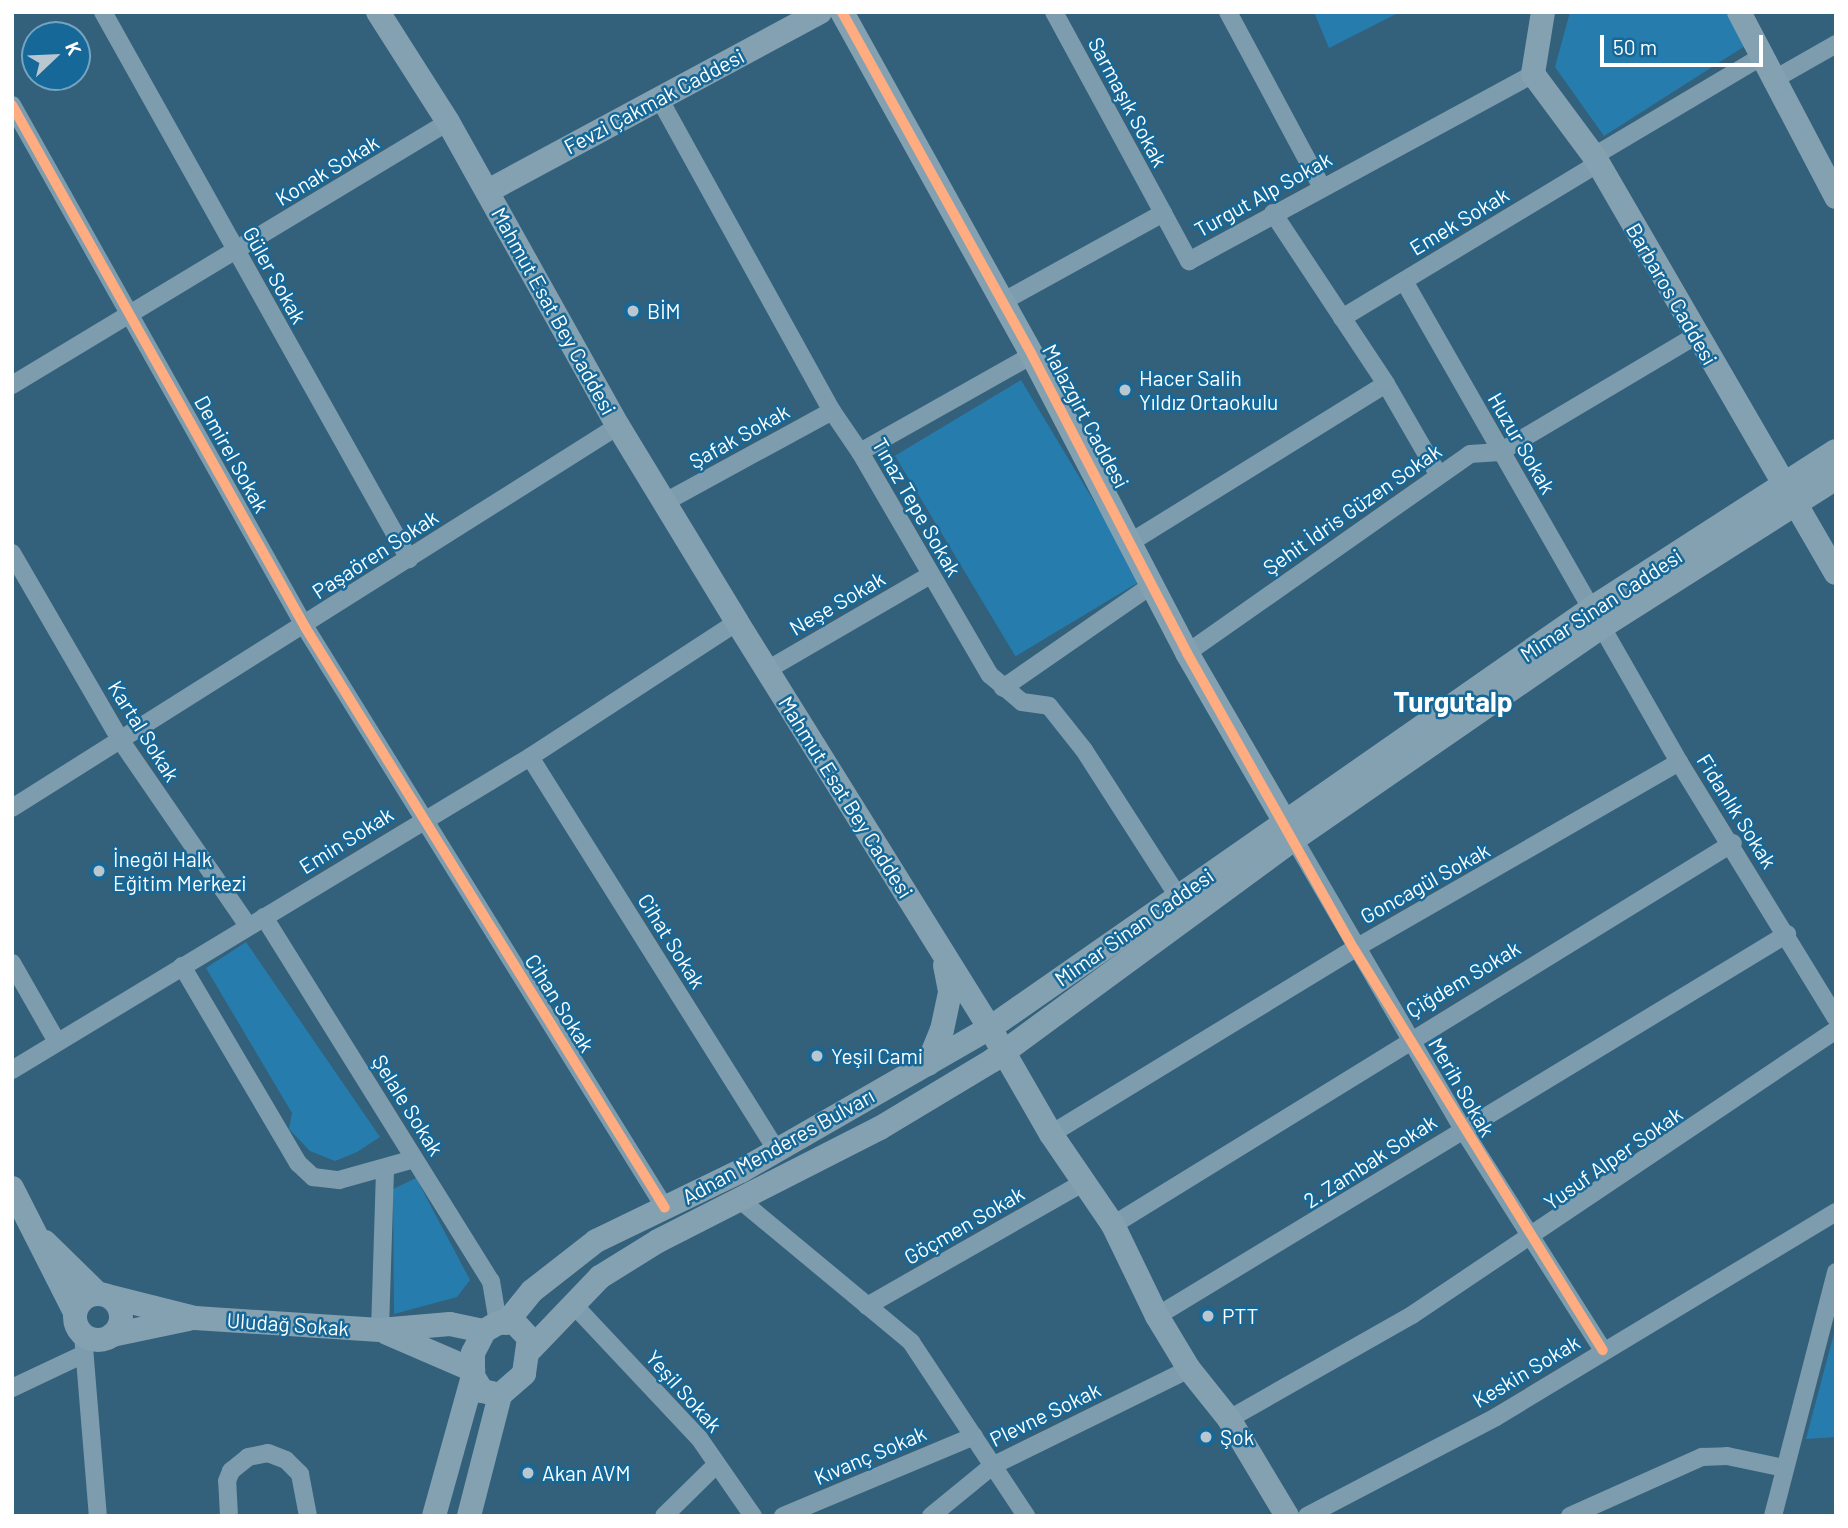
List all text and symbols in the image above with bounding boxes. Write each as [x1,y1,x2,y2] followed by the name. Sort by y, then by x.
[21,21,91,91] north arrow
[1603,21,1766,65] scale bar
[1083,33,1173,171] street label: Sarmaşık Sokak
[1613,34,1657,59] text: 50 m
[61,38,87,58] text: K
[560,43,748,159] street label: Fevzi Çakmak Caddesi
[271,129,383,211] street label: Konak Sokak
[1190,146,1336,242] street label: Turgut Alp Sokak
[1405,182,1513,260] street label: Emek Sokak
[486,203,622,419] street label: Mahmut Esat Bey Caddesi
[1621,219,1723,369] street label: Barbaros Caddesi
[238,222,312,328] street label: Güler Sokak
[647,298,681,324] place label: BİM
[625,303,641,319] marker: BİM
[1037,340,1135,492] street label: Malazgirt Caddesi
[1139,365,1278,415] place label: Hacer Salih Yıldız Ortaokulu
[1117,382,1133,398] marker: Hacer Salih Yıldız Ortaokulu
[1483,388,1561,498] street label: Huzur Sokak
[189,391,275,517] street label: Demirel Sokak
[684,398,794,474] street label: Şafak Sokak
[867,433,967,581] street label: Tınaz Tepe Sokak
[1258,438,1446,580] street label: Şehit İdris Güzen Sokak
[307,504,443,604] street label: Paşaören Sokak
[1515,543,1687,667] street label: Mimar Sinan Caddesi
[785,566,889,640] street label: Neşe Sokak
[103,676,185,786] street label: Kartal Sokak
[1393,684,1513,718] district label: Turgutalp
[773,691,919,903] street label: Mahmut Esat Bey Caddesi
[1692,749,1782,873] street label: Fidanlık Sokak
[294,801,398,879] street label: Emin Sokak
[1356,837,1494,929] street label: Goncagül Sokak
[113,846,247,896] place label: İnegöl Halk Eğitim Merkezi
[91,863,107,879] marker: İnegöl Halk Eğitim Merkezi
[1050,863,1218,991] street label: Mimar Sinan Caddesi
[633,889,711,993] street label: Cihat Sokak
[1401,935,1525,1023] street label: Çiğdem Sokak
[520,949,600,1057] street label: Cihan Sokak
[1424,1033,1500,1141] street label: Merih Sokak
[831,1043,923,1069] place label: Yeşil Cami
[809,1048,825,1064] marker: Yeşil Cami
[367,1050,449,1160] street label: Şelale Sokak
[677,1083,879,1209] street label: Adnan Menderes Bulvarı
[1539,1101,1687,1215] street label: Yusuf Alper Sokak
[1299,1109,1441,1213] street label: 2. Zambak Sokak
[900,1181,1028,1269] street label: Göçmen Sokak
[1222,1303,1258,1329] place label: PTT
[226,1307,350,1341] street label: Uludağ Sokak
[1200,1308,1216,1324] marker: PTT
[1468,1329,1584,1413] street label: Keskin Sokak
[641,1345,727,1437] street label: Yeşil Sokak
[986,1376,1104,1452] street label: Plevne Sokak
[810,1420,930,1490] street label: Kıvanç Sokak
[1220,1424,1254,1450] place label: Şok
[1198,1429,1214,1445] marker: Şok
[542,1460,630,1486] place label: Akan AVM
[520,1465,536,1481] marker: Akan AVM

